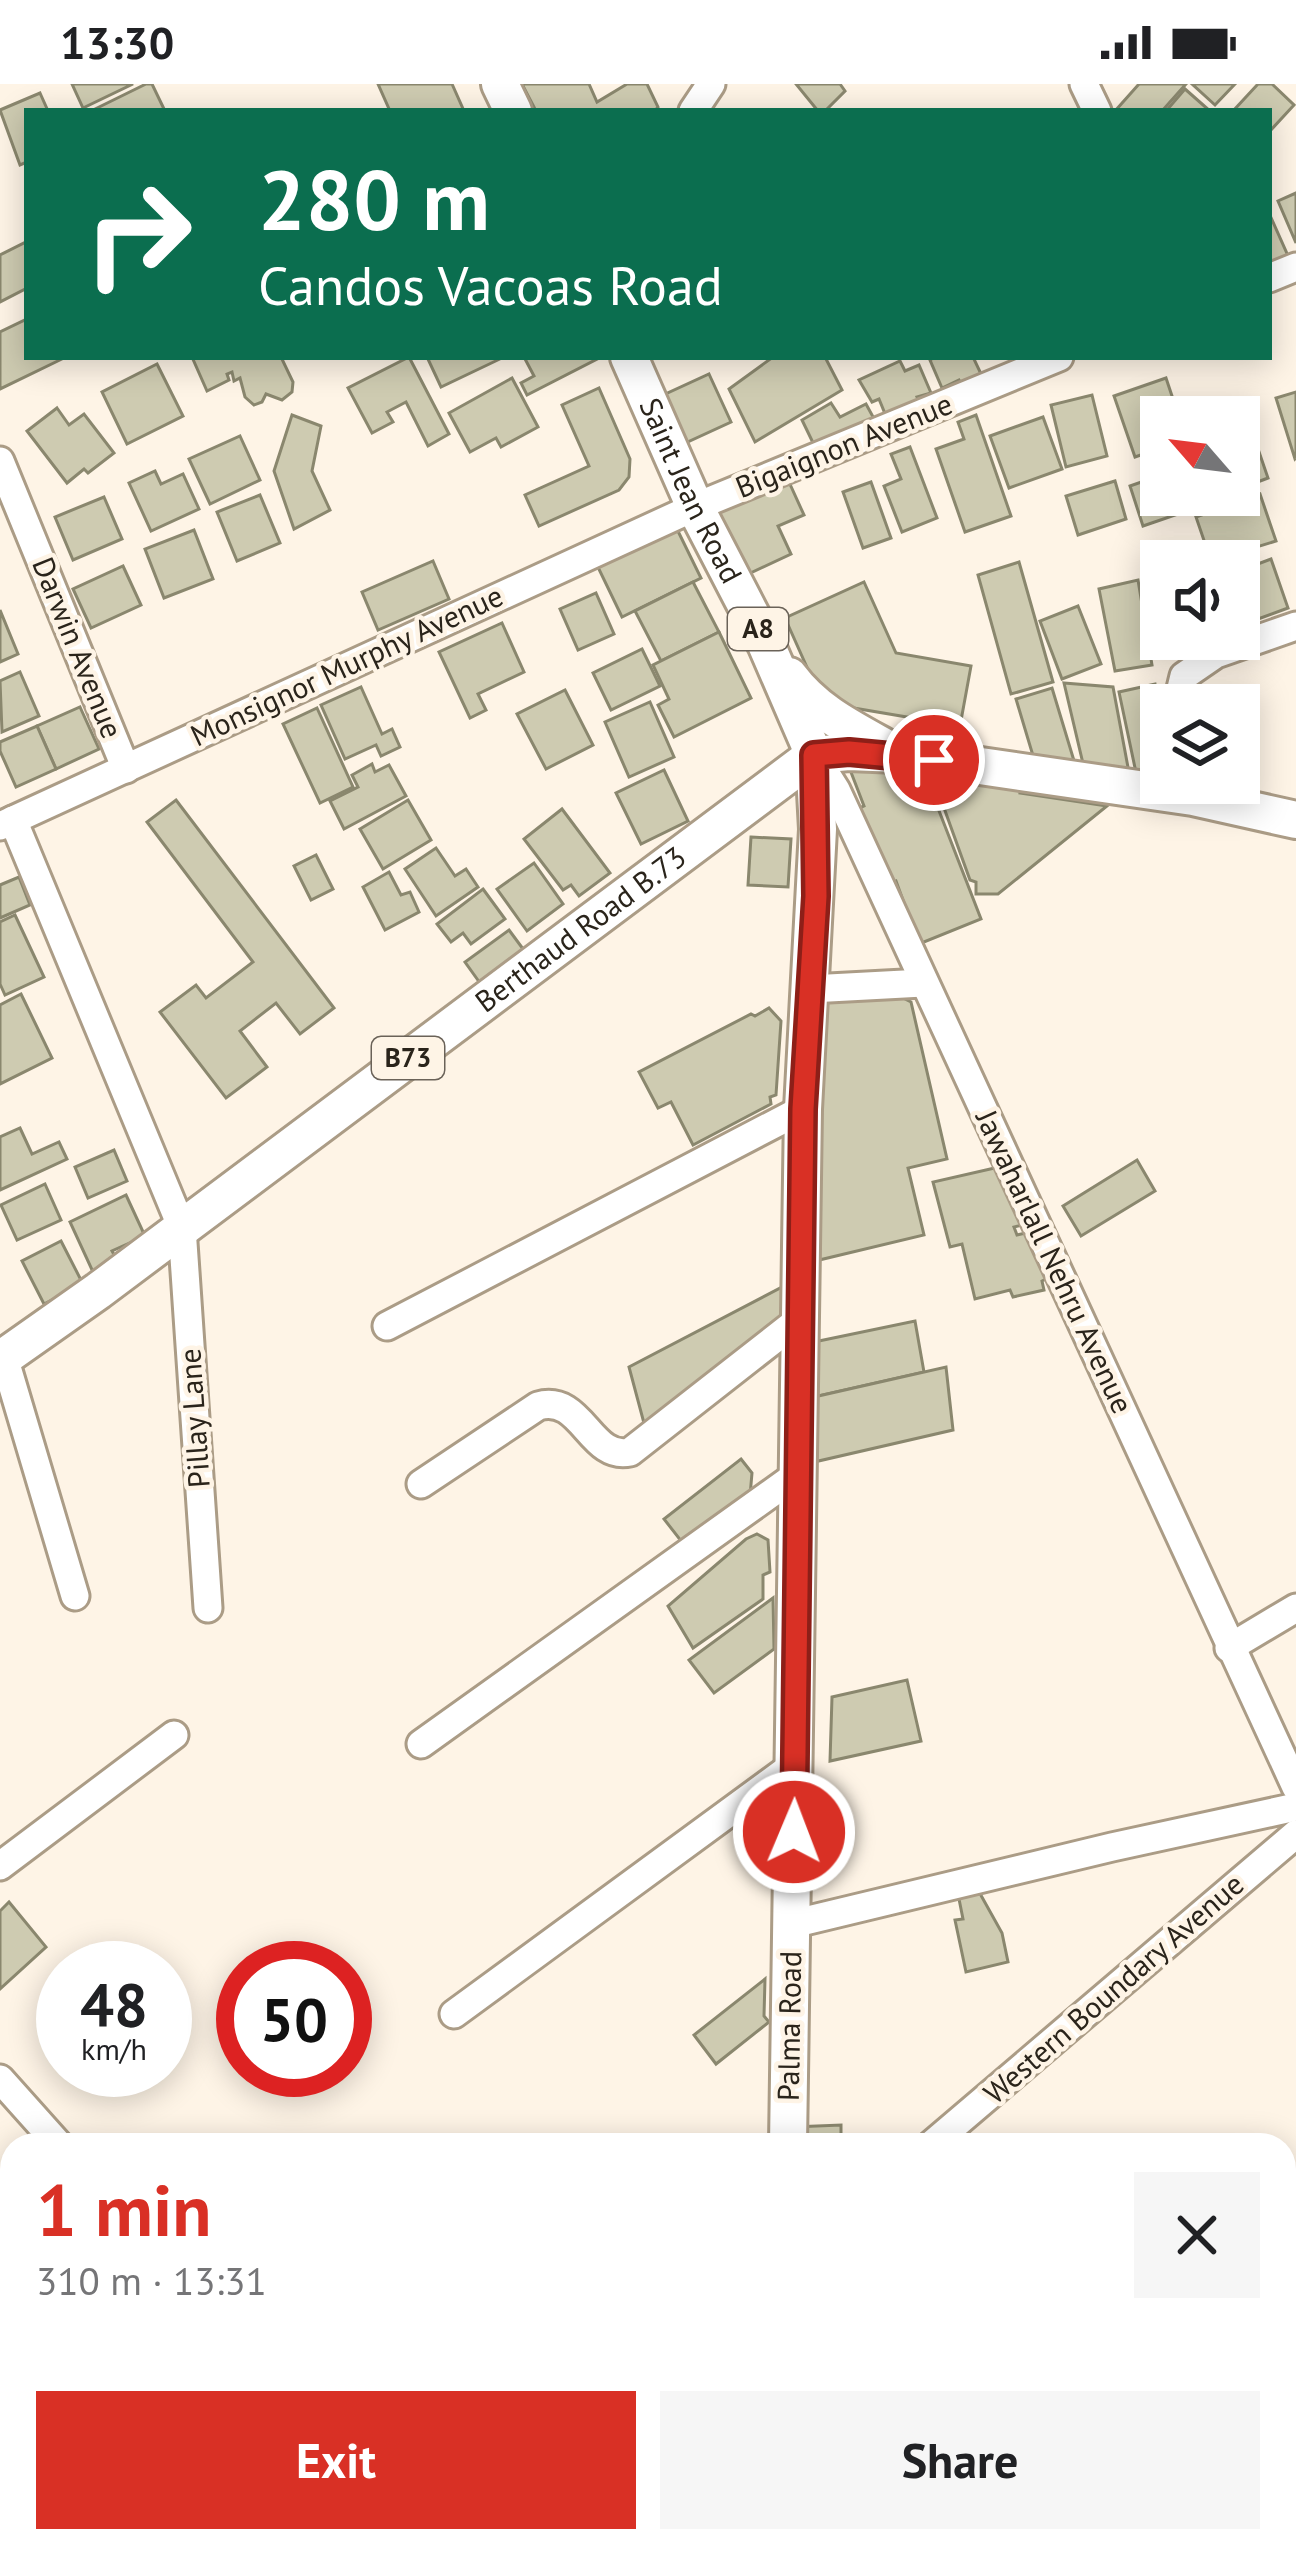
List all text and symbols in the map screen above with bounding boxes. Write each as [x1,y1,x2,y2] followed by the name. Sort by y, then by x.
[60,13,174,71] text: 13:30
[258,144,490,253] text: 280 m
[60,156,216,312] icon: right
[258,250,723,320] text: Candos Vacoas Road
[729,383,958,506] street label: Bigaignon Avenue
[631,391,752,589] street label: Saint Jean Road
[1140,396,1260,516] north arrow
[1140,396,1260,804] map controls
[1140,540,1260,660] button: sound
[24,551,132,744] street label: Darwin Avenue
[184,575,509,754] street label: Monsignor Murphy Avenue
[728,608,788,650] road number: A8
[1140,684,1260,804] button: layers
[883,709,985,811] pin
[901,727,967,793] icon: arrive
[467,837,693,1020] street label: Berthaud Road B.73
[372,1037,444,1079] road number: B73
[967,1102,1143,1419] street label: Jawaharlall Nehru Avenue
[169,1347,218,1489] street label: Pillay Lane
[731,1769,857,1895] position arrow
[975,1864,1251,2112] street label: Western Boundary Avenue
[216,1941,372,2097] speed limit sign: 50
[768,1951,809,2101] street label: Palma Road
[80,1965,148,2043] text: 48
[81,2029,147,2068] text: km/h
[36,2163,212,2256] text: 1 min
[1134,2172,1260,2298] button: close
[36,2255,267,2306] text: 310 m · 13:31
[36,2391,636,2529] button: Exit
[660,2391,1260,2529] button: Share

